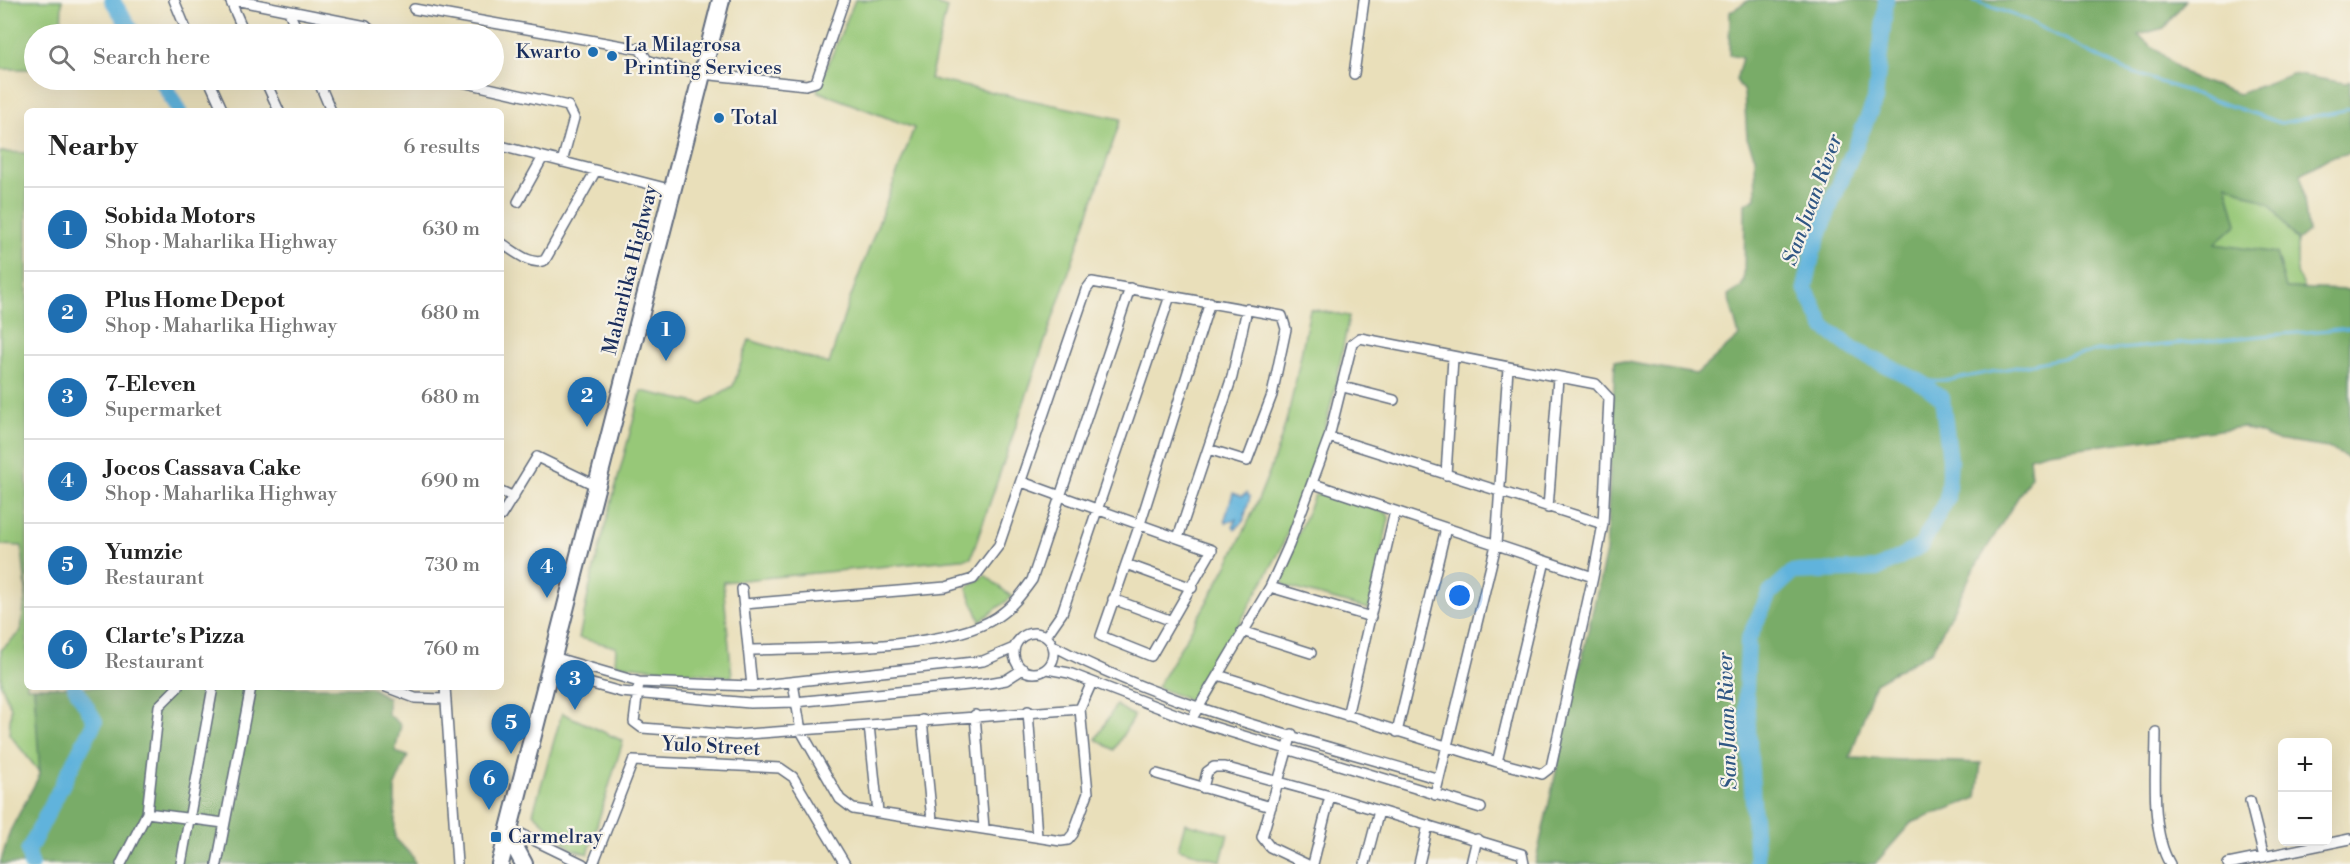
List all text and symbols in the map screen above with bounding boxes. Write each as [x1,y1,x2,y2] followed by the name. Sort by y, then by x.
[24,24,504,90] search box
[624,33,782,81] place label: La Milagrosa Printing Services
[516,40,581,65] place label: Kwarto
[45,41,78,74] icon: search
[93,44,210,71] text: Search here
[586,45,600,59] marker: Kwarto
[605,49,619,63] marker: La Milagrosa Printing Services
[731,106,778,131] place label: Total
[712,111,726,125] marker: Total
[1777,130,1849,269] water label: San Juan River
[48,131,138,163] text: Nearby
[403,135,480,160] text: 6 results
[598,182,664,358] street label: Maharlika Highway
[105,203,255,230] text: Sobida Motors
[63,217,72,242] text: 1
[422,217,480,242] text: 630 m
[105,230,337,255] text: Shop · Maharlika Highway
[105,287,284,314] text: Plus Home Depot
[61,301,74,326] text: 2
[421,301,480,326] text: 680 m
[646,312,686,361] pin: 1
[105,314,337,339] text: Shop · Maharlika Highway
[105,371,196,398] text: 7-Eleven
[568,378,606,427] pin: 2
[61,385,74,410] text: 3
[421,385,480,410] text: 680 m
[105,398,222,423] text: Supermarket
[105,455,301,482] text: Jocos Cassava Cake
[61,469,74,494] text: 4
[421,469,480,494] text: 690 m
[105,482,337,507] text: Shop · Maharlika Highway
[105,539,183,566] text: Yumzie
[528,548,566,598] pin: 4
[61,553,74,578] text: 5
[424,553,480,578] text: 730 m
[105,566,204,591] text: Restaurant
[1445,581,1474,610] your location
[105,623,245,650] text: Clarte's Pizza
[61,637,74,662] text: 6
[424,637,480,662] text: 760 m
[105,650,204,675] text: Restaurant
[1713,651,1743,790] water label: San Juan River
[556,660,594,710] pin: 3
[492,704,530,754] pin: 5
[660,732,761,762] street label: Yulo Street
[2278,738,2332,846] map controls
[2278,738,2332,792] button: +
[470,760,508,810] pin: 6
[2278,792,2332,846] button: −
[508,825,603,850] place label: Carmelray
[489,830,503,844] marker: Carmelray

